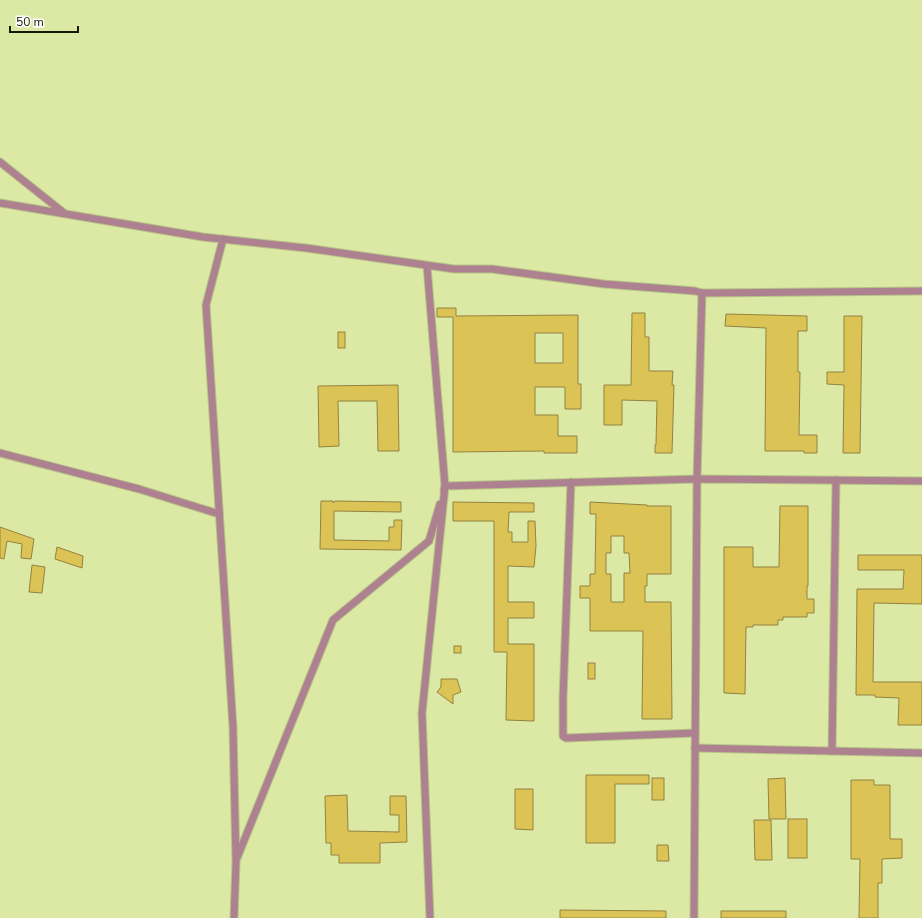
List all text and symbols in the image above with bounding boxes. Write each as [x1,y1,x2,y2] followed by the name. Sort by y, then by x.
[10,8,78,34] scale bar
[16,14,44,30] text: 50 m

